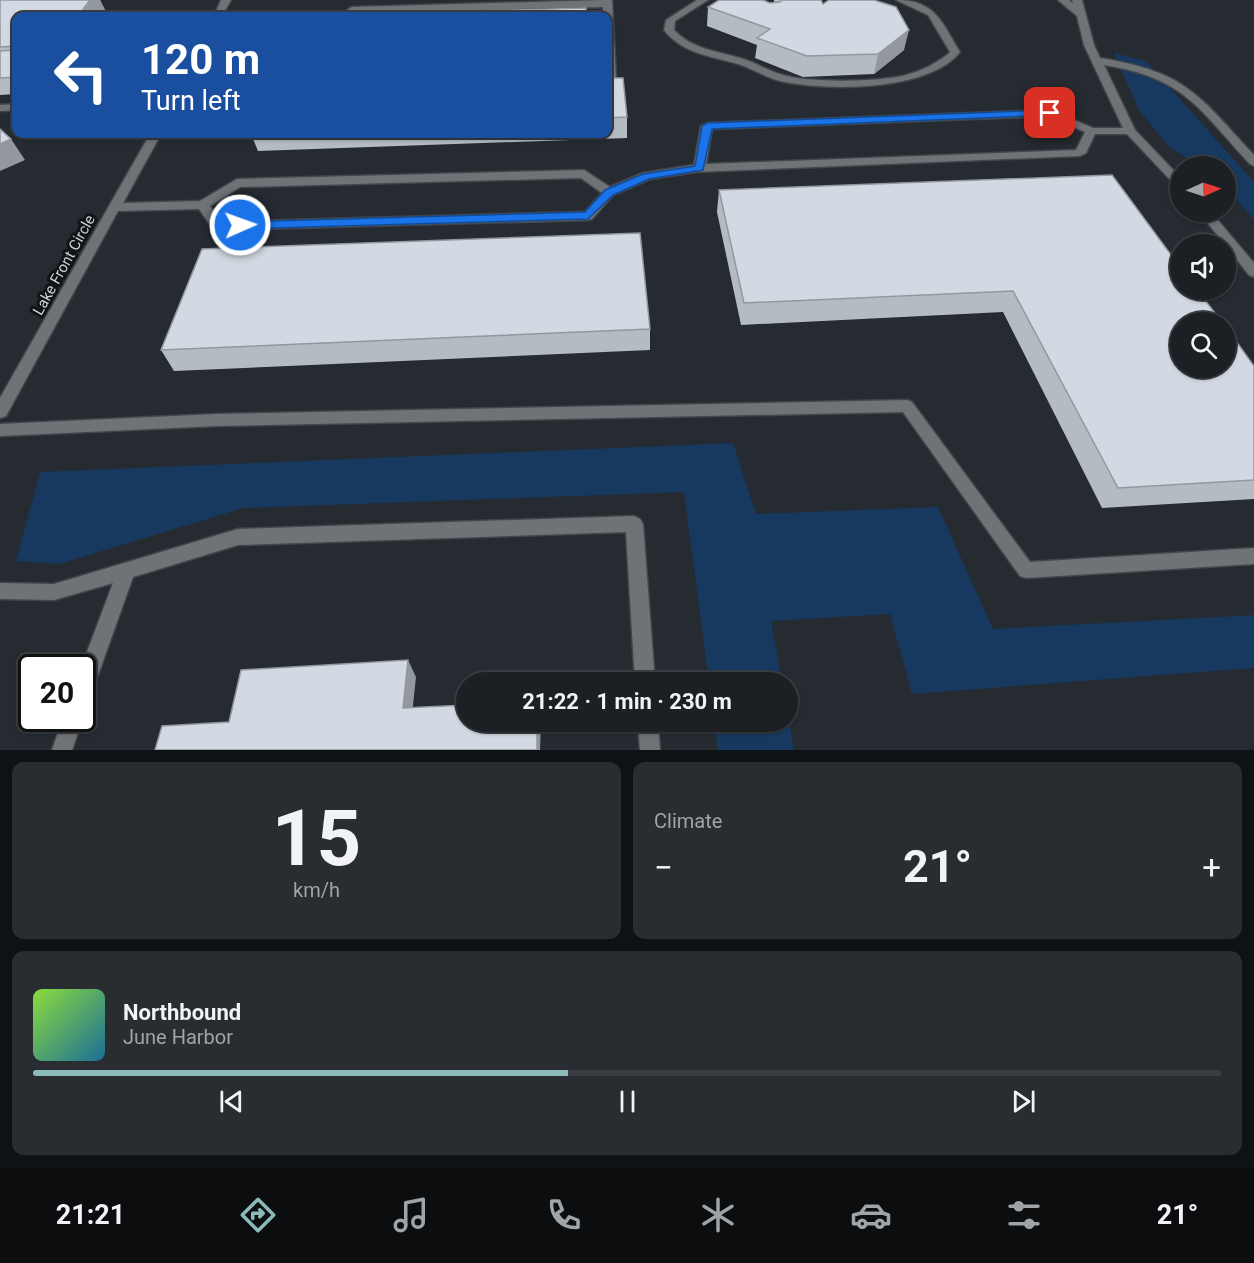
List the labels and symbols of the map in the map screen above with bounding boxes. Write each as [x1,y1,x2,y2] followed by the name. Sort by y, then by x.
[1024,87,1075,138] pin
[1170,156,1236,222] north arrow
[208,193,272,257] position arrow
[29,212,99,318] street label: Lake Front Circle
[18,654,96,732] speed limit sign: 20

